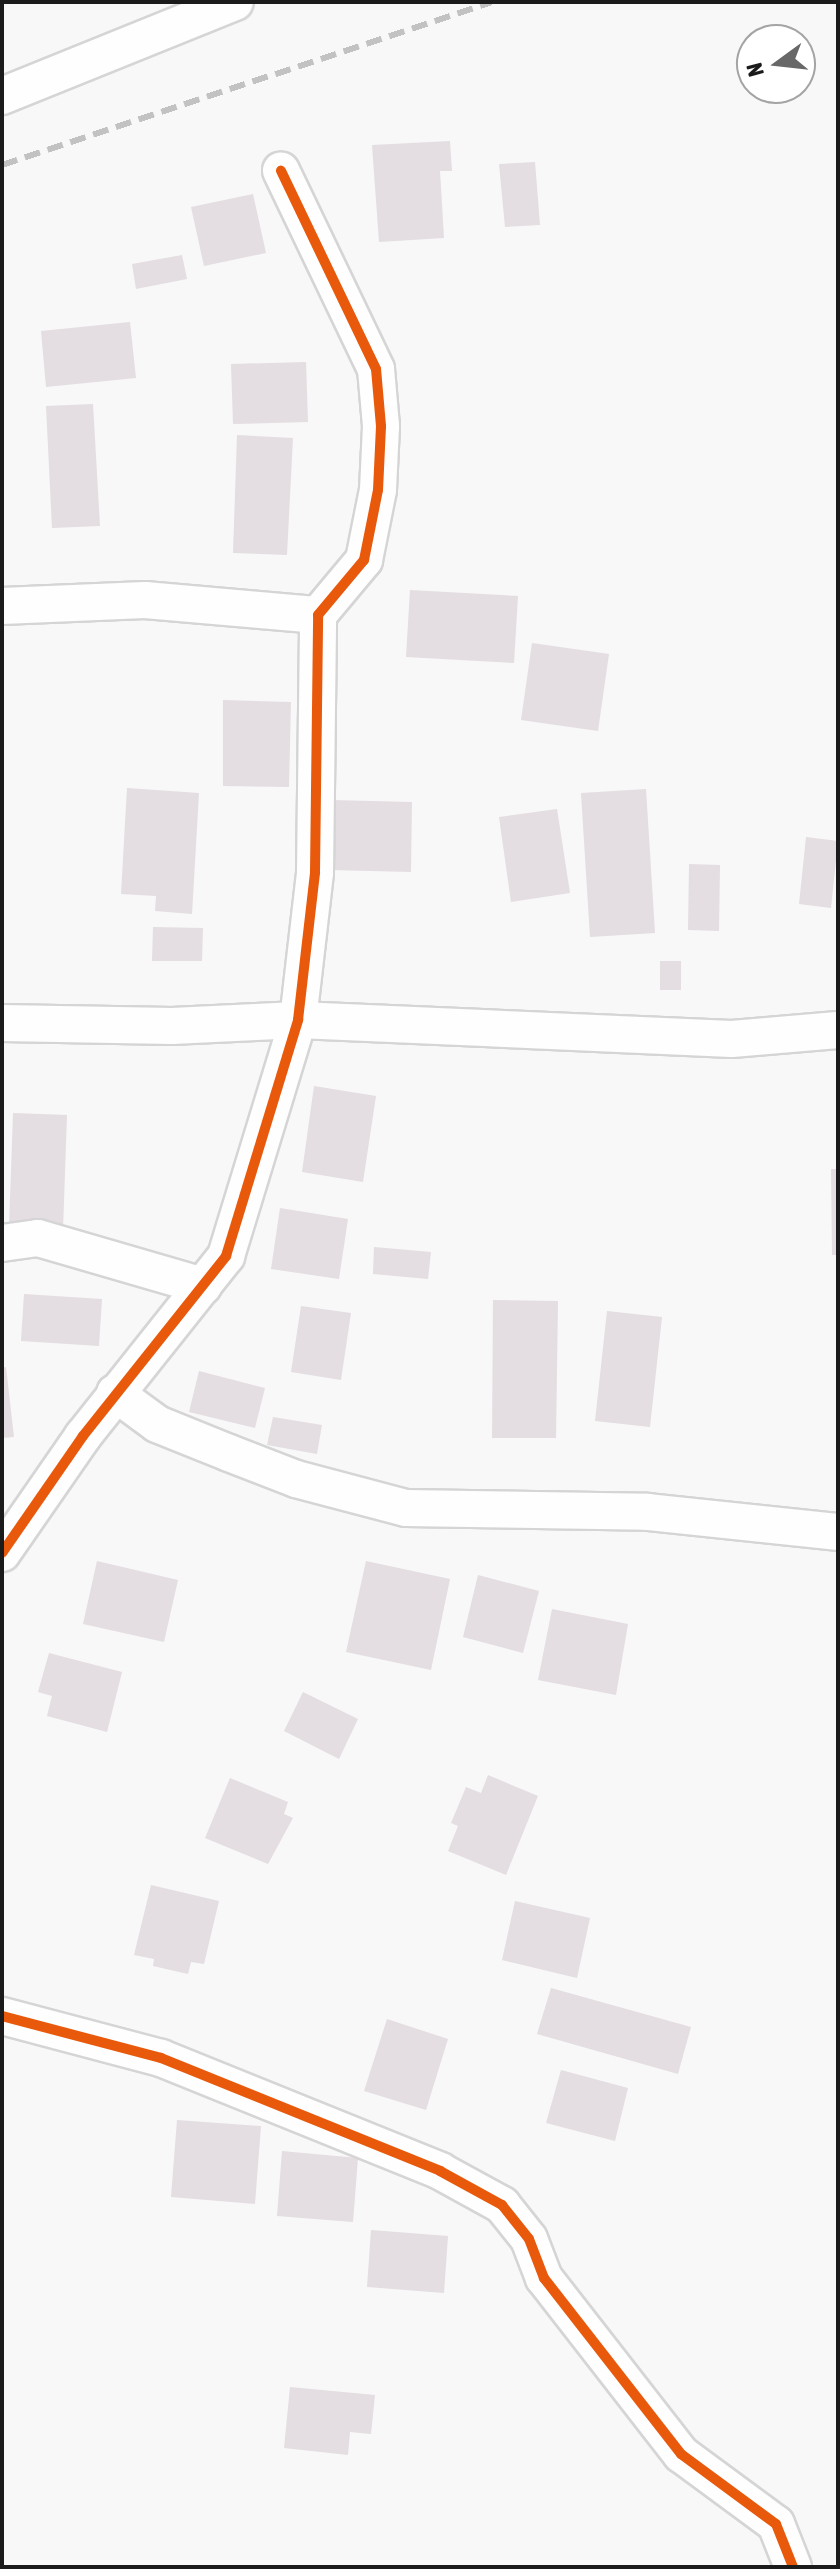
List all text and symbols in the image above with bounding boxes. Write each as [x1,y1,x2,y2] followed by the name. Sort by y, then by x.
[736,24,816,104] north arrow
[741,60,769,79] text: N

